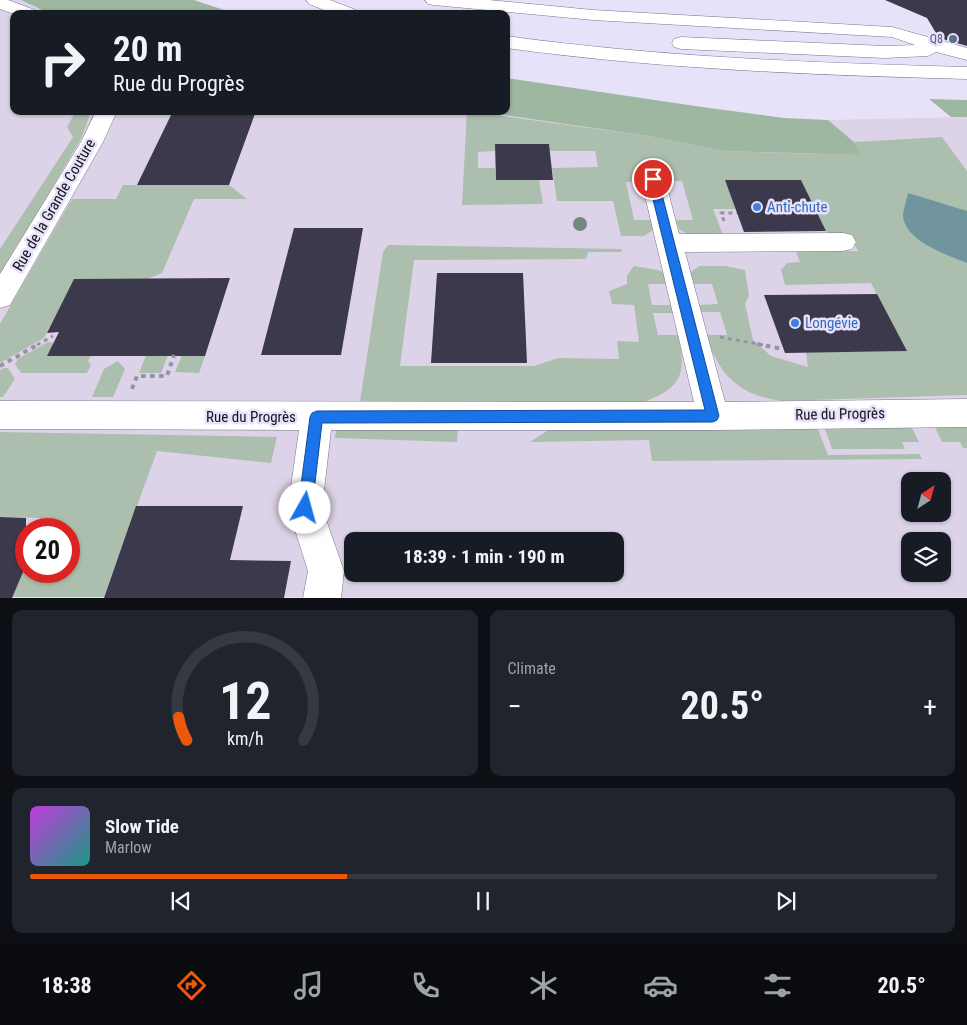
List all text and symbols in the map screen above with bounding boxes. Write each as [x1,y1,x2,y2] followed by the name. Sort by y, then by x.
[113,29,182,70] text: 20 m
[30,30,95,95] icon: right
[930,32,943,46] place label: Q8
[947,33,959,45] marker: Q8
[113,71,245,96] text: Rue du Progrès
[9,136,99,274] street label: Rue de la Grande Couture
[632,158,674,200] pin
[639,165,667,193] icon: arrive
[767,198,827,216] place label: Anti-chute
[751,201,763,213] marker: Anti-chute
[805,314,858,332] place label: Longévie
[789,317,801,329] marker: Longévie
[795,404,885,424] street label: Rue du Progrès
[206,408,296,426] street label: Rue du Progrès
[901,472,951,522] north arrow
[901,472,951,582] map controls
[278,481,330,533] position arrow
[15,518,80,583] speed limit sign: 20
[901,532,951,582] button: layers
[403,545,565,568] text: 18:39 · 1 min · 190 m
[508,659,556,678] text: Climate
[218,671,271,732] text: 12
[681,684,764,728] text: 20.5°
[508,690,522,723] text: −
[923,690,937,723] text: +
[226,728,263,749] text: km/h
[105,815,179,838] text: Slow Tide
[105,838,152,857] text: Marlow
[167,887,195,915] icon: previous
[469,887,497,915] icon: pause
[772,887,800,915] icon: next
[174,968,209,1003] icon: directions
[291,968,326,1003] icon: music
[408,968,443,1003] icon: phone
[526,968,561,1003] icon: climate
[643,968,678,1003] icon: car
[760,968,795,1003] icon: filters
[41,973,92,998] text: 18:38
[877,973,926,998] text: 20.5°

